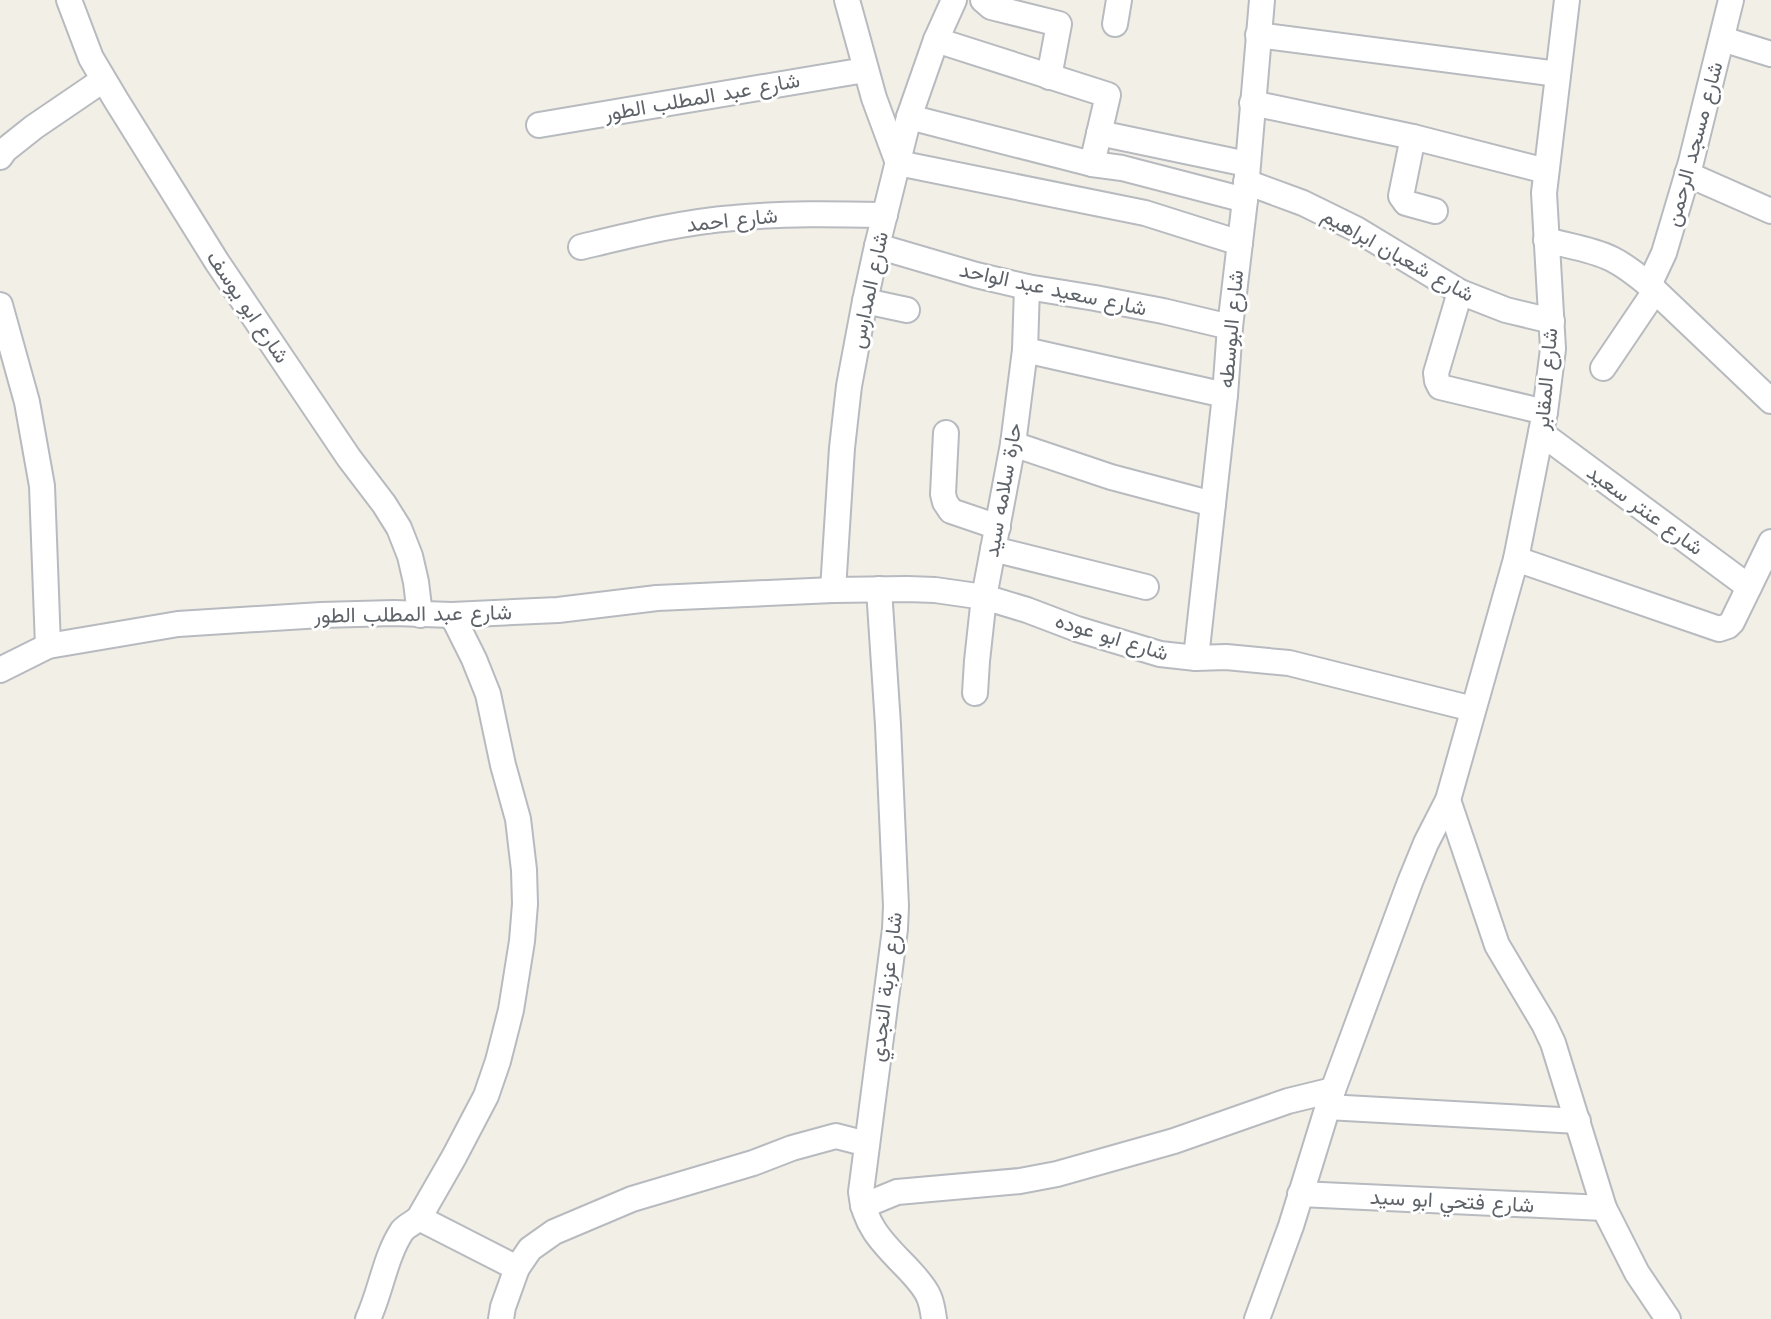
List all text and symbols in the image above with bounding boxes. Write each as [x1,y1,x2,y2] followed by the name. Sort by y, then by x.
[1659,59,1729,230] street label: شارع مسجد الرحمن
[601,67,802,128] street label: شارع عبد المطلب الطور
[685,202,779,239] street label: شارع احمد
[1317,202,1479,309] street label: شارع شعبان ابراهيم
[844,229,895,351] street label: شارع المدارس
[200,246,295,369] street label: شارع ابو يوسف
[957,256,1149,323] street label: شارع سعيد عبد الواحد
[1213,269,1250,389] street label: شارع البوسطه
[1528,327,1564,432] street label: شارع المقابر
[978,421,1028,559] street label: حارة سلامه سيد
[1581,459,1708,562] street label: شارع عنتر سعيد
[313,599,512,630] street label: شارع عبد المطلب الطور
[1052,607,1172,668] street label: شارع ابو عوده
[864,911,912,1064] street label: شارع عزبة النجدي
[1369,1184,1535,1222] street label: شارع فتحي ابو سيد

